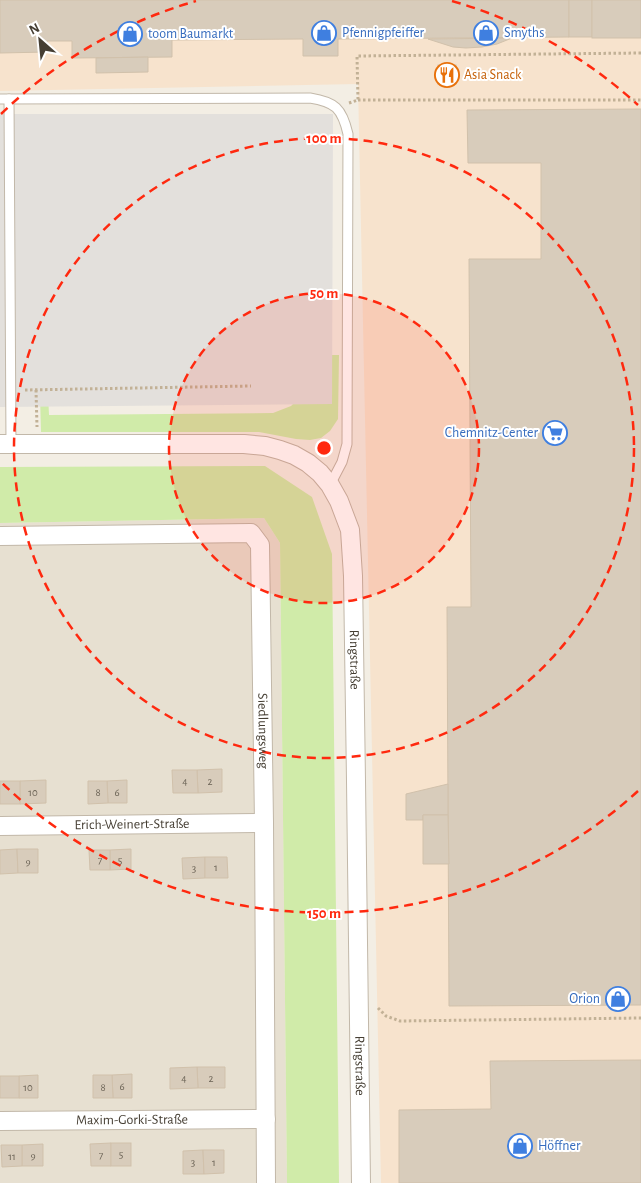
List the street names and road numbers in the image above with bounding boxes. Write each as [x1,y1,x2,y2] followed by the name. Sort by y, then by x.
[347,630,362,690] street label: Ringstraße
[255,693,270,769] street label: Siedlungsweg
[74,817,190,832] street label: Erich-Weinert-Straße
[352,1036,367,1096] street label: Ringstraße
[76,1113,188,1127] street label: Maxim-Gorki-Straße

